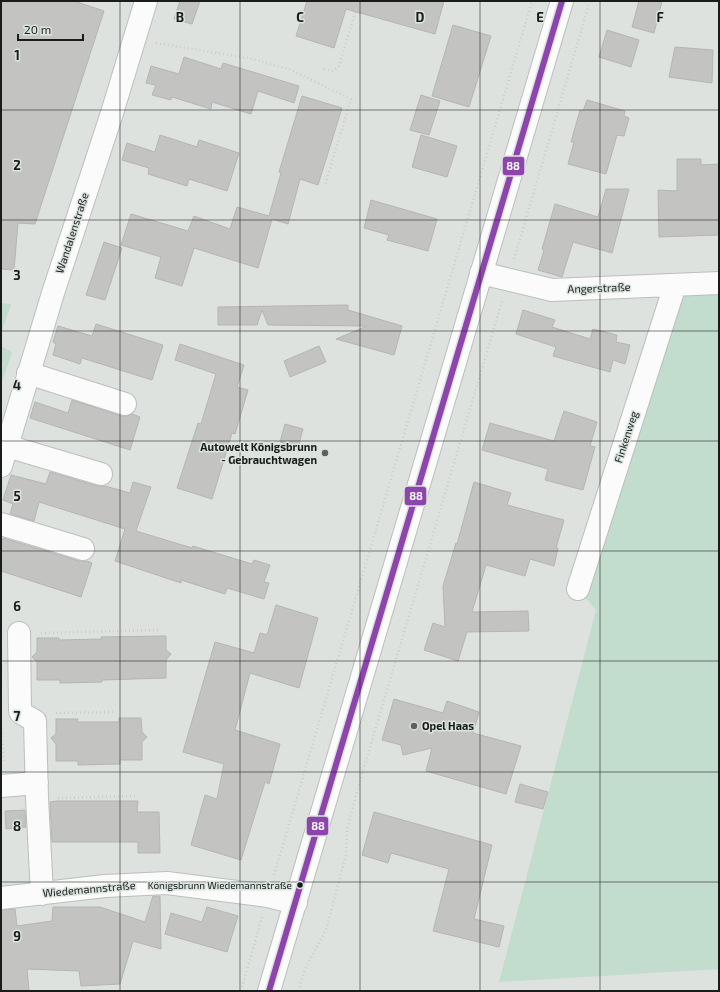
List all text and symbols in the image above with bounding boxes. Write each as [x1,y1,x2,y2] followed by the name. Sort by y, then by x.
[176,9,184,25] text: B
[296,9,304,25] text: C
[416,9,425,25] text: D
[536,9,544,25] text: E
[656,9,664,25] text: F
[18,16,83,42] scale bar
[24,22,51,36] text: 20 m
[14,47,20,63] text: 1
[502,156,525,176] line badge: 88
[13,157,21,173] text: 2
[506,159,520,172] text: 88
[52,191,91,275] street label: Wandalenstraße
[13,267,21,283] text: 3
[567,280,631,295] street label: Angerstraße
[13,377,21,393] text: 4
[611,409,640,464] street label: Finkenweg
[200,440,317,466] place label: Autowelt Königsbrunn - Gebrauchtwagen
[320,448,330,458] marker: Autowelt Königsbrunn - Gebrauchtwagen
[404,486,427,506] line badge: 88
[13,488,21,504] text: 5
[409,489,423,502] text: 88
[13,598,21,614] text: 6
[14,708,21,724] text: 7
[422,719,474,732] place label: Opel Haas
[409,721,419,731] marker: Opel Haas
[306,816,329,836] line badge: 88
[13,818,21,834] text: 8
[311,819,325,832] text: 88
[42,878,136,899] street label: Wiedemannstraße
[148,879,292,891] place label: Königsbrunn Wiedemannstraße
[295,880,305,890] marker: Königsbrunn Wiedemannstraße
[13,928,21,944] text: 9

